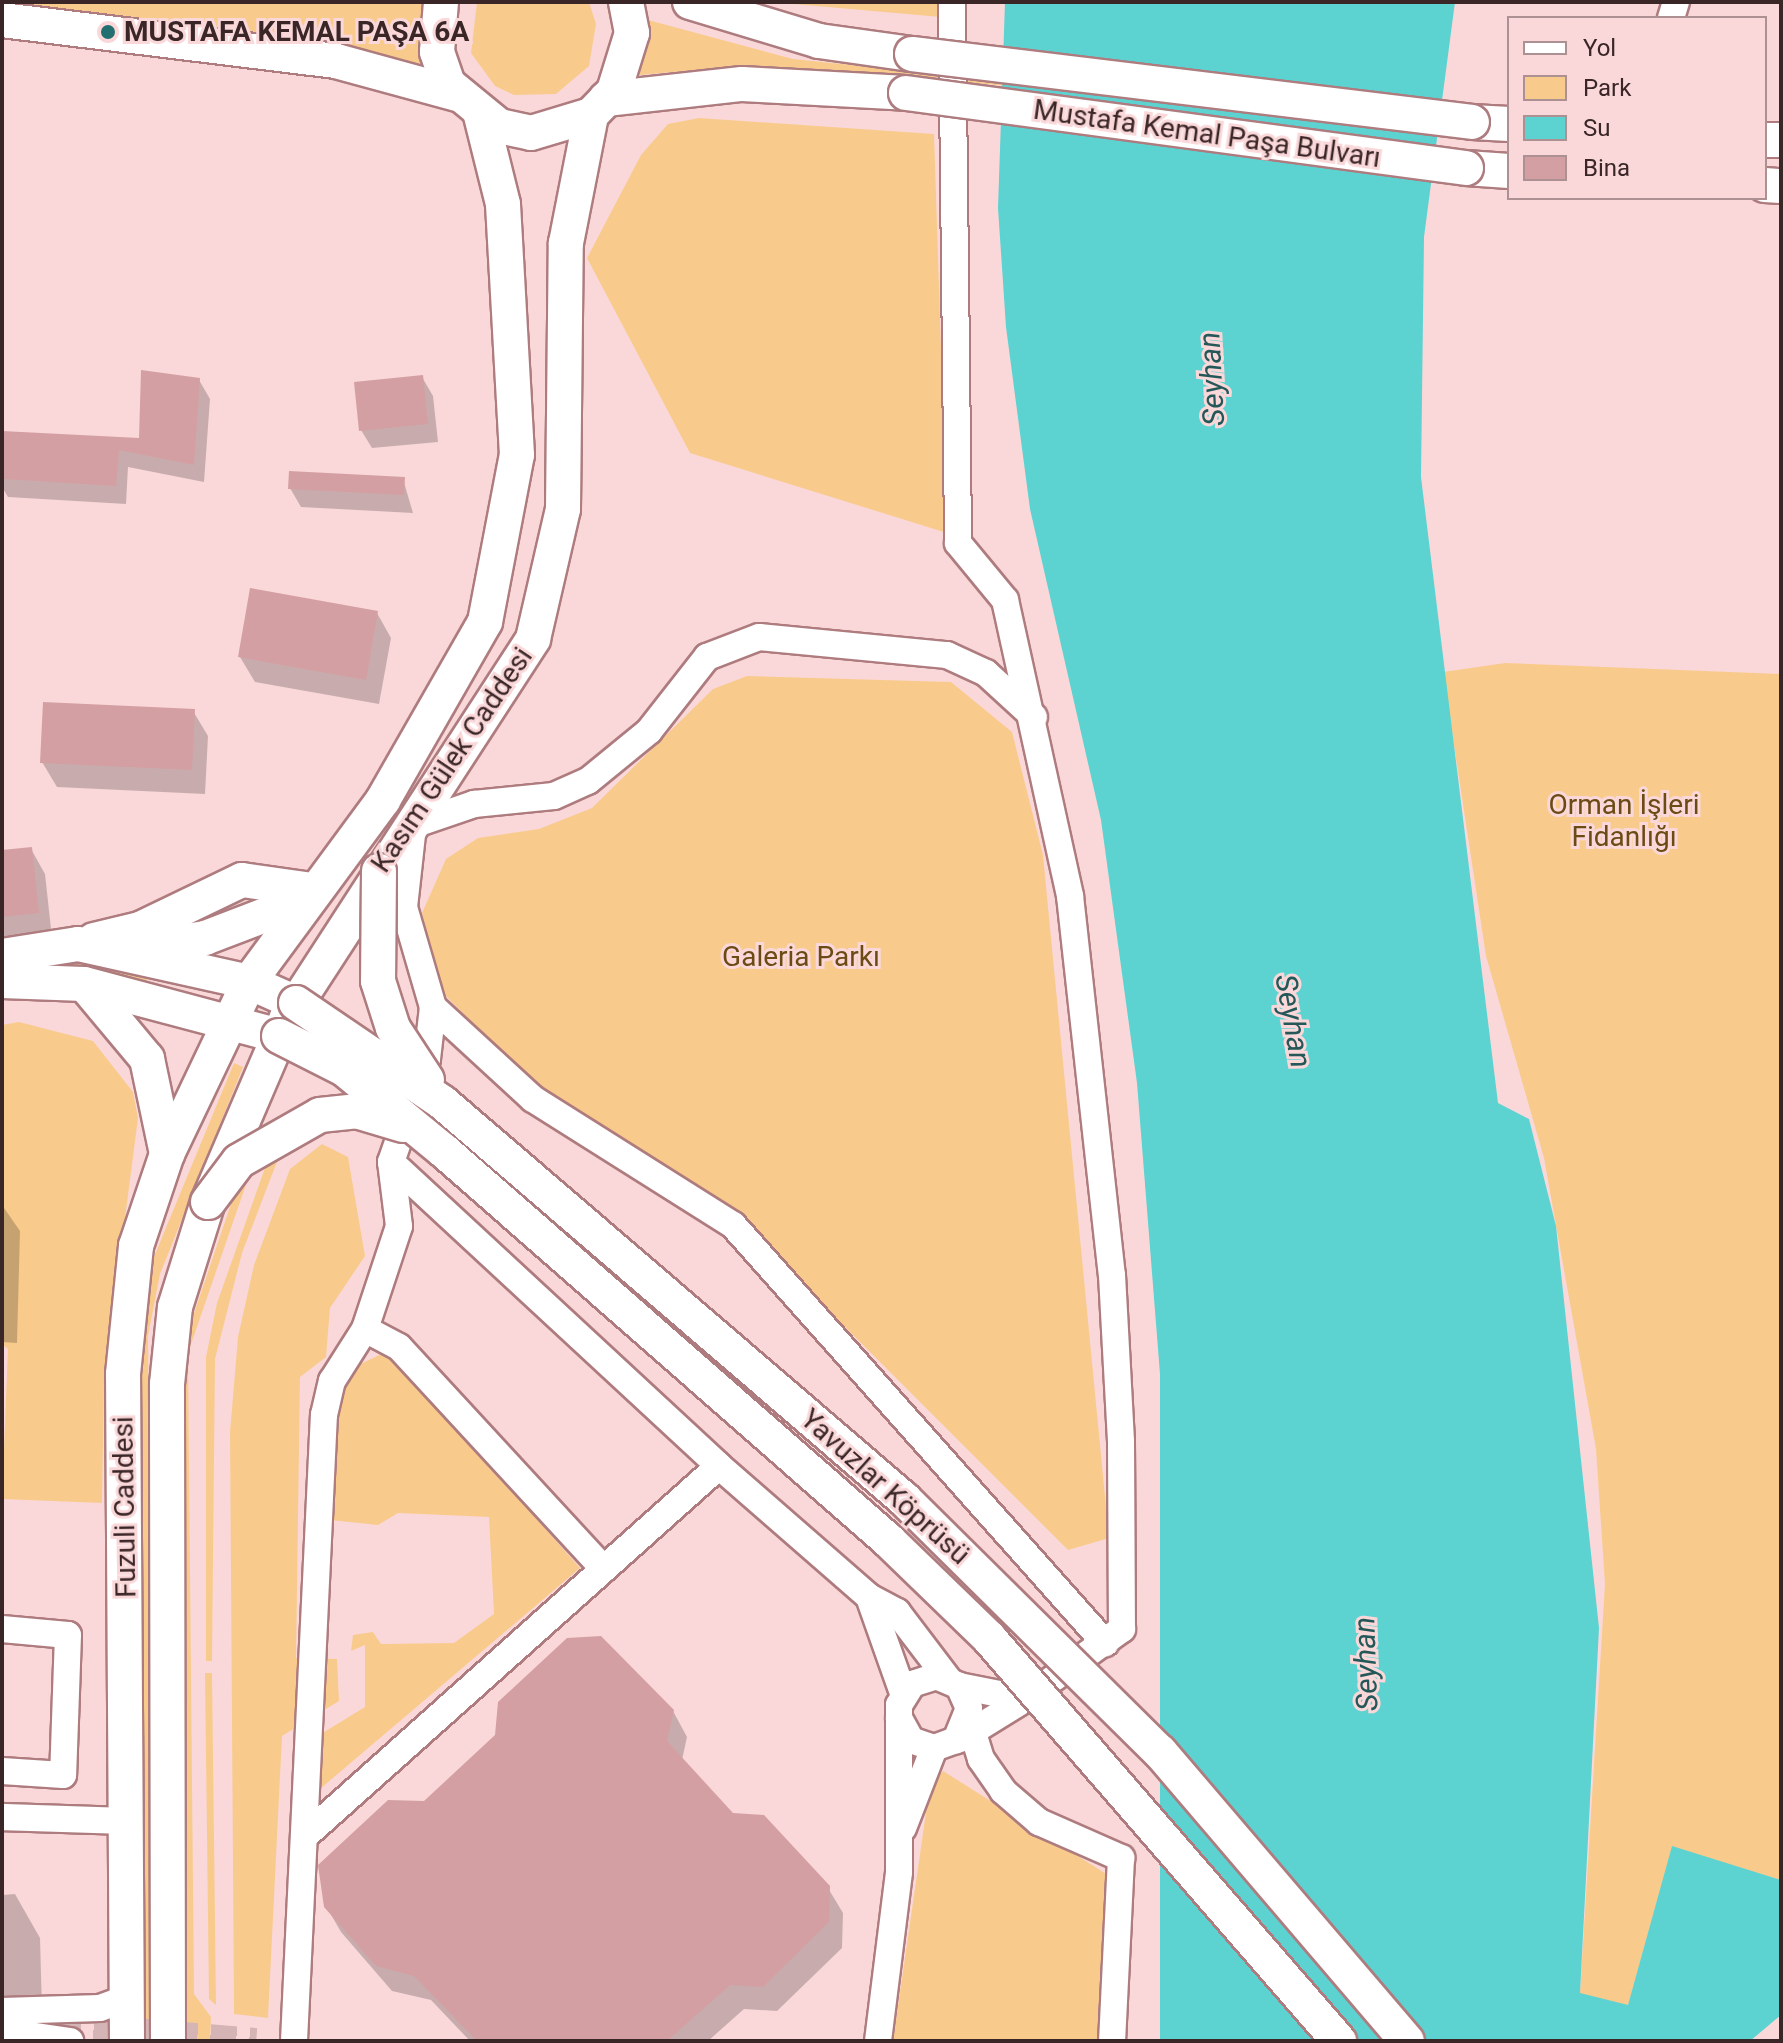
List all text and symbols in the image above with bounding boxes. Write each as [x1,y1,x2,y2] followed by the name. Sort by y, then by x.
[124,15,469,49] place label: MUSTAFA KEMAL PAŞA 6A
[1507,16,1767,200] legend
[99,23,117,41] marker: MUSTAFA KEMAL PAŞA 6A
[1583,34,1616,62] text: Yol
[1583,74,1631,102] text: Park
[1031,93,1383,175] street label: Mustafa Kemal Paşa Bulvarı
[1583,114,1610,142] text: Su
[1583,154,1630,182] text: Bina
[1192,331,1232,427] water label: Seyhan
[364,641,540,879] street label: Kasım Gülek Caddesi
[1549,788,1699,854] park label: Orman İşleri Fidanlığı
[722,940,880,974] park label: Galeria Parkı
[1267,971,1319,1071] water label: Seyhan
[794,1402,976,1572] street label: Yavuzlar Köprüsü
[107,1416,143,1598] street label: Fuzuli Caddesi
[1346,1616,1386,1712] water label: Seyhan

